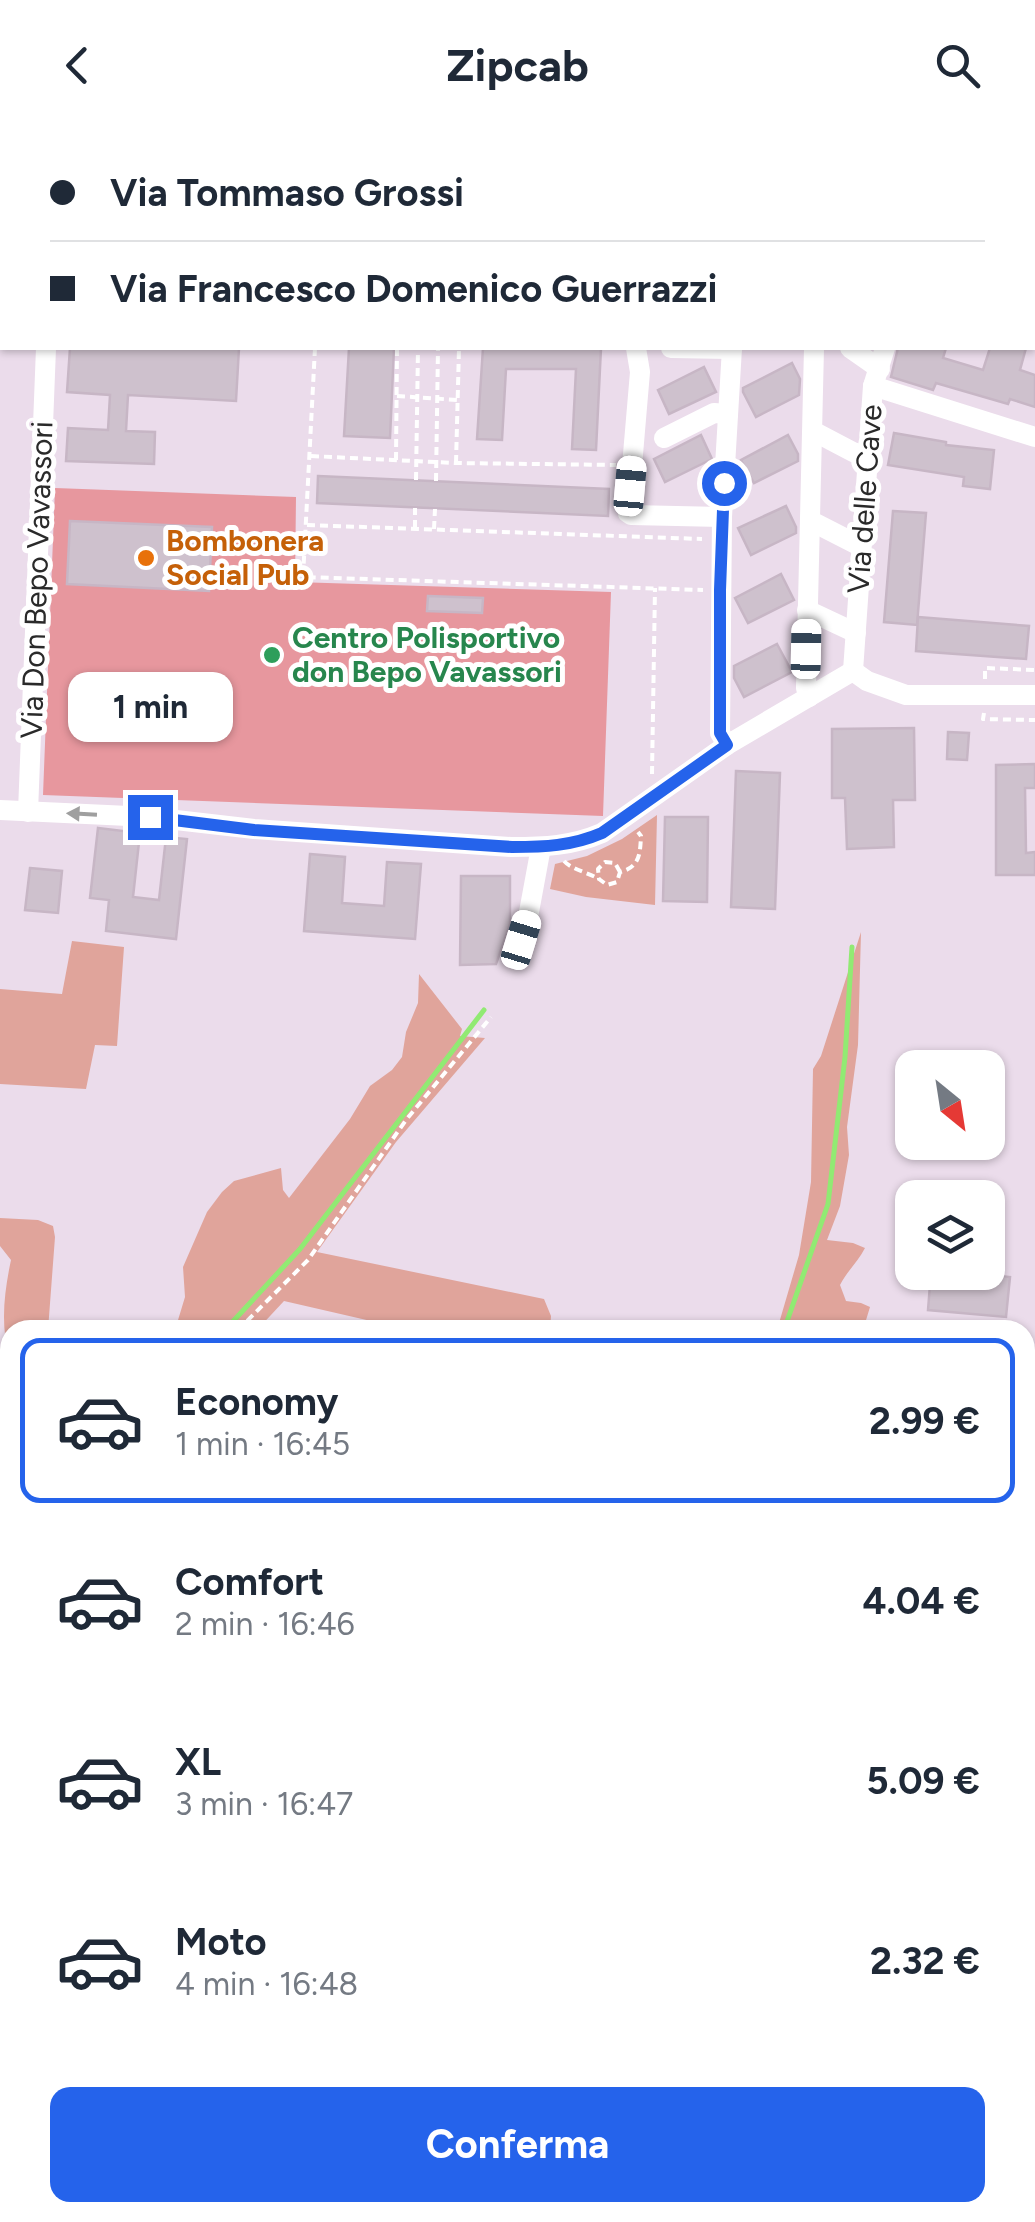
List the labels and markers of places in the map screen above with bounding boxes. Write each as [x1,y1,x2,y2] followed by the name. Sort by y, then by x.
[166,522,324,593] place label: Bombonera Social Pub
[135,547,157,569] marker: Bombonera Social Pub
[292,619,562,690] place label: Centro Polisportivo don Bepo Vavassori
[261,644,283,666] marker: Centro Polisportivo don Bepo Vavassori

